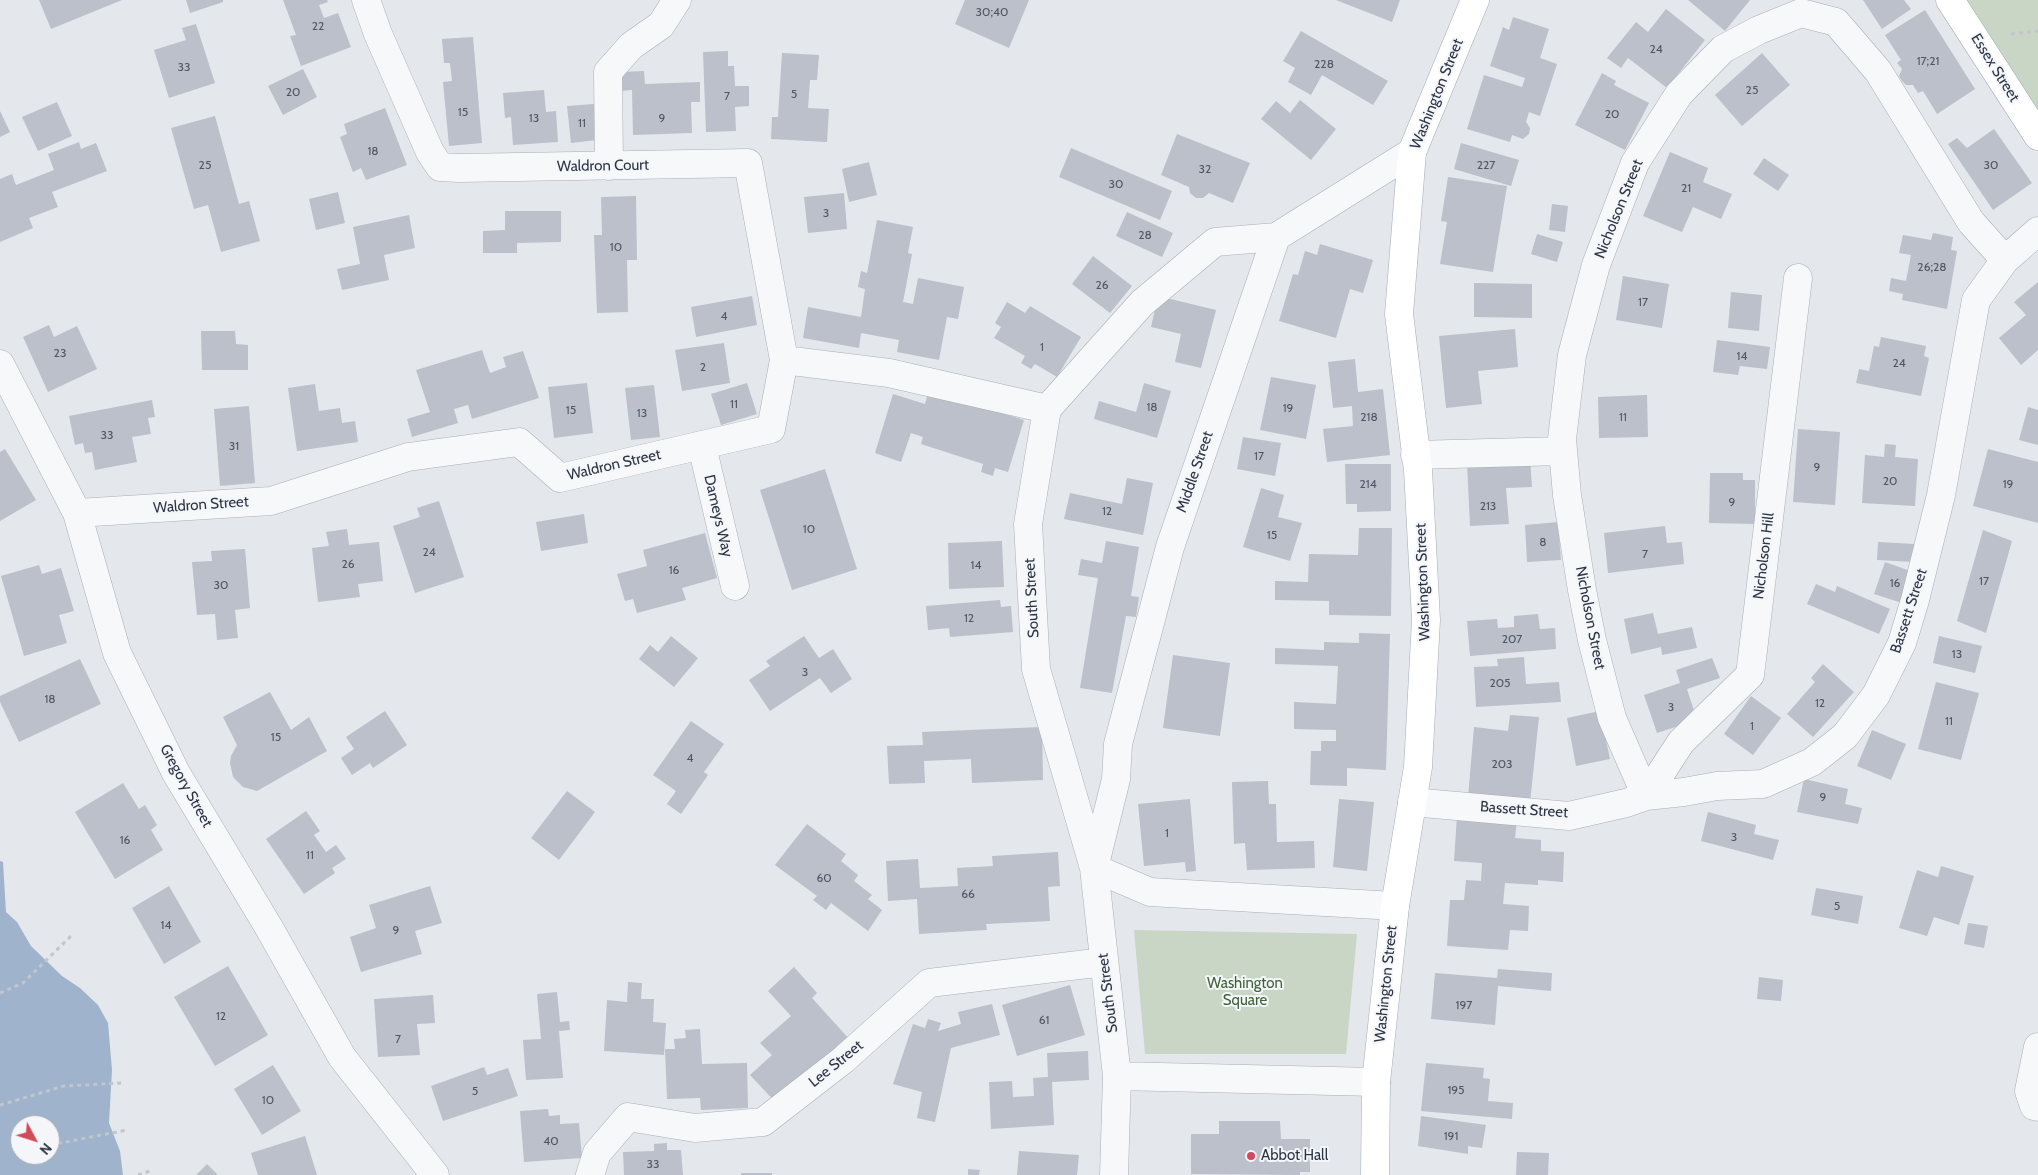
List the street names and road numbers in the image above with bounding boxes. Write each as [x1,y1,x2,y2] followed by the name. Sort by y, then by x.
[1967,30,2023,106] street label: Essex Street
[1407,36,1467,152] street label: Washington Street
[557,156,649,176] street label: Waldron Court
[1591,157,1647,261] street label: Nicholson Street
[1173,429,1217,515] street label: Middle Street
[565,445,663,485] street label: Waldron Street
[700,473,736,559] street label: Dameys Way
[153,493,249,517] street label: Waldron Street
[1750,512,1778,600] street label: Nicholson Hill
[1412,523,1434,641] street label: Washington Street
[1021,558,1043,638] street label: South Street
[1571,565,1609,671] street label: Nicholson Street
[1887,566,1931,656] street label: Bassett Street
[156,741,216,831] street label: Gregory Street
[1479,798,1569,822] street label: Bassett Street
[1371,925,1401,1043] street label: Washington Street
[1094,952,1122,1034] street label: South Street
[805,1037,867,1091] street label: Lee Street

